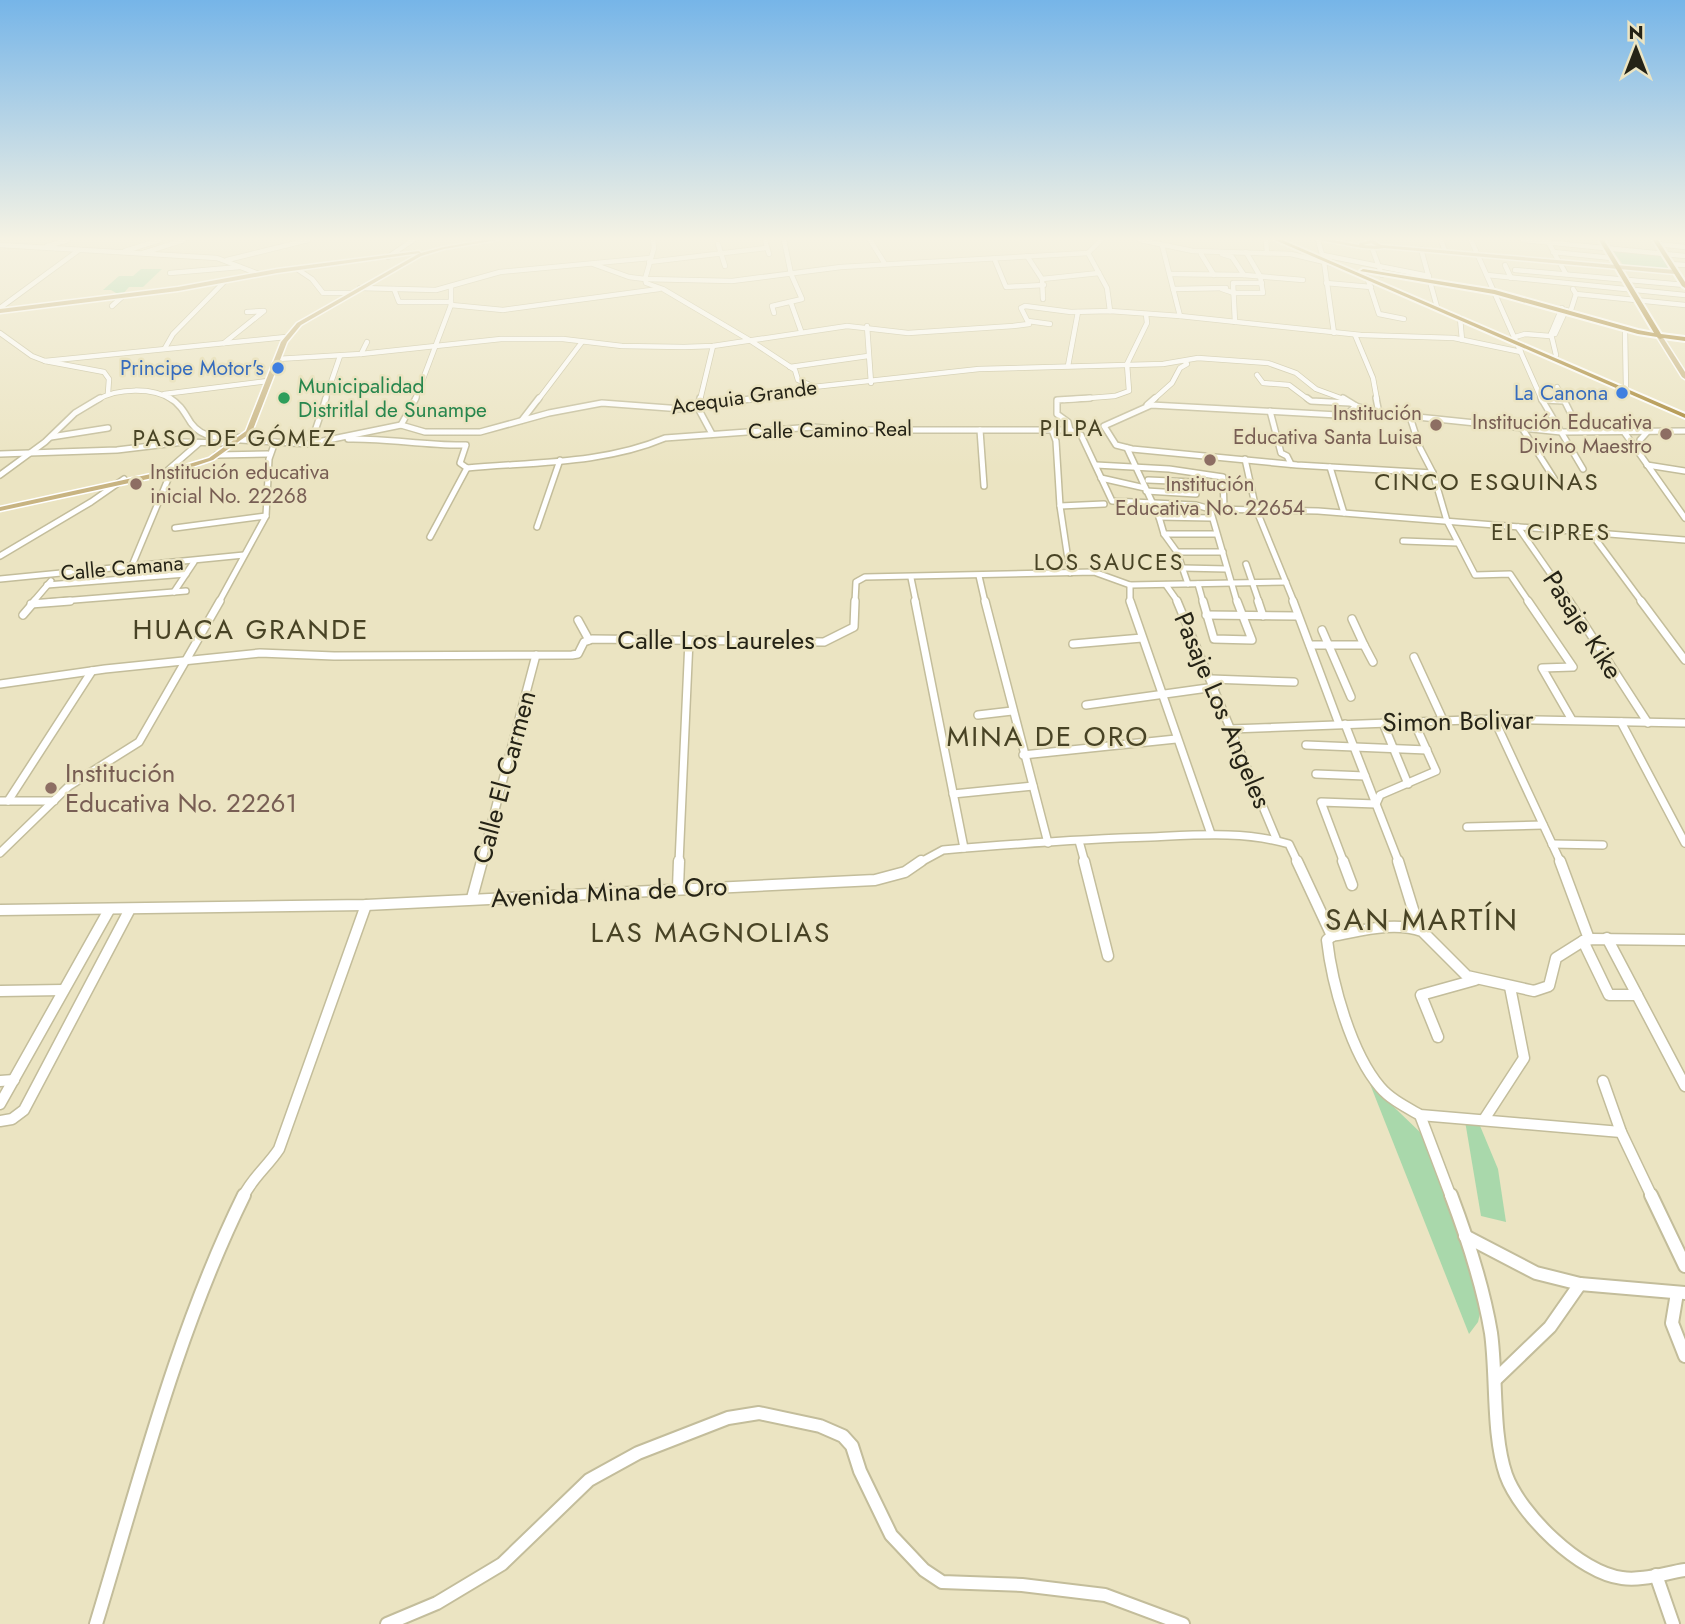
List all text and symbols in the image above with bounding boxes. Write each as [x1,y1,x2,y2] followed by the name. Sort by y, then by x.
[1601,14,1671,84] north arrow
[1628,19,1644,46] text: N
[120,353,264,383] place label: Principe Motor's
[270,360,286,376] marker: Principe Motor's
[298,371,487,425] place label: Municipalidad Distritlal de Sunampe
[669,372,819,422] street label: Acequia Grande
[1514,378,1608,408] place label: La Canona
[1614,385,1630,401] marker: La Canona
[276,390,292,406] marker: Municipalidad Distritlal de Sunampe
[1233,398,1422,452] place label: Institución Educativa Santa Luisa
[1472,407,1652,461] place label: Institución Educativa Divino Maestro
[1040,411,1104,445] district label: PILPA
[748,414,912,446] street label: Calle Camino Real
[1428,417,1444,433] marker: Institución Educativa Santa Luisa
[133,421,337,455] district label: PASO DE GÓMEZ
[1658,426,1674,442] marker: Institución Educativa Divino Maestro
[1202,452,1218,468] marker: Institución Educativa No. 22654
[150,457,329,511] place label: Institución educativa inicial No. 22268
[1374,464,1600,499] district label: CINCO ESQUINAS
[1115,469,1305,523] place label: Institución Educativa No. 22654
[128,476,144,492] marker: Institución educativa inicial No. 22268
[1491,515,1611,549] district label: EL CIPRES
[1034,545,1184,579] district label: LOS SAUCES
[59,548,185,588] street label: Calle Camana
[1534,563,1632,687] street label: Pasaje Kike
[1165,606,1281,814] street label: Pasaje Los Angeles
[133,609,369,650] district label: HUACA GRANDE
[617,621,815,659] street label: Calle Los Laureles
[463,686,545,868] street label: Calle El Carmen
[1382,701,1534,741] street label: Simon Bolivar
[947,716,1149,757] district label: MINA DE ORO
[65,754,297,822] place label: Institución Educativa No. 22261
[43,780,59,796] marker: Institución Educativa No. 22261
[490,867,728,917] street label: Avenida Mina de Oro
[1325,898,1519,941] district label: SAN MARTÍN
[591,912,831,953] district label: LAS MAGNOLIAS

